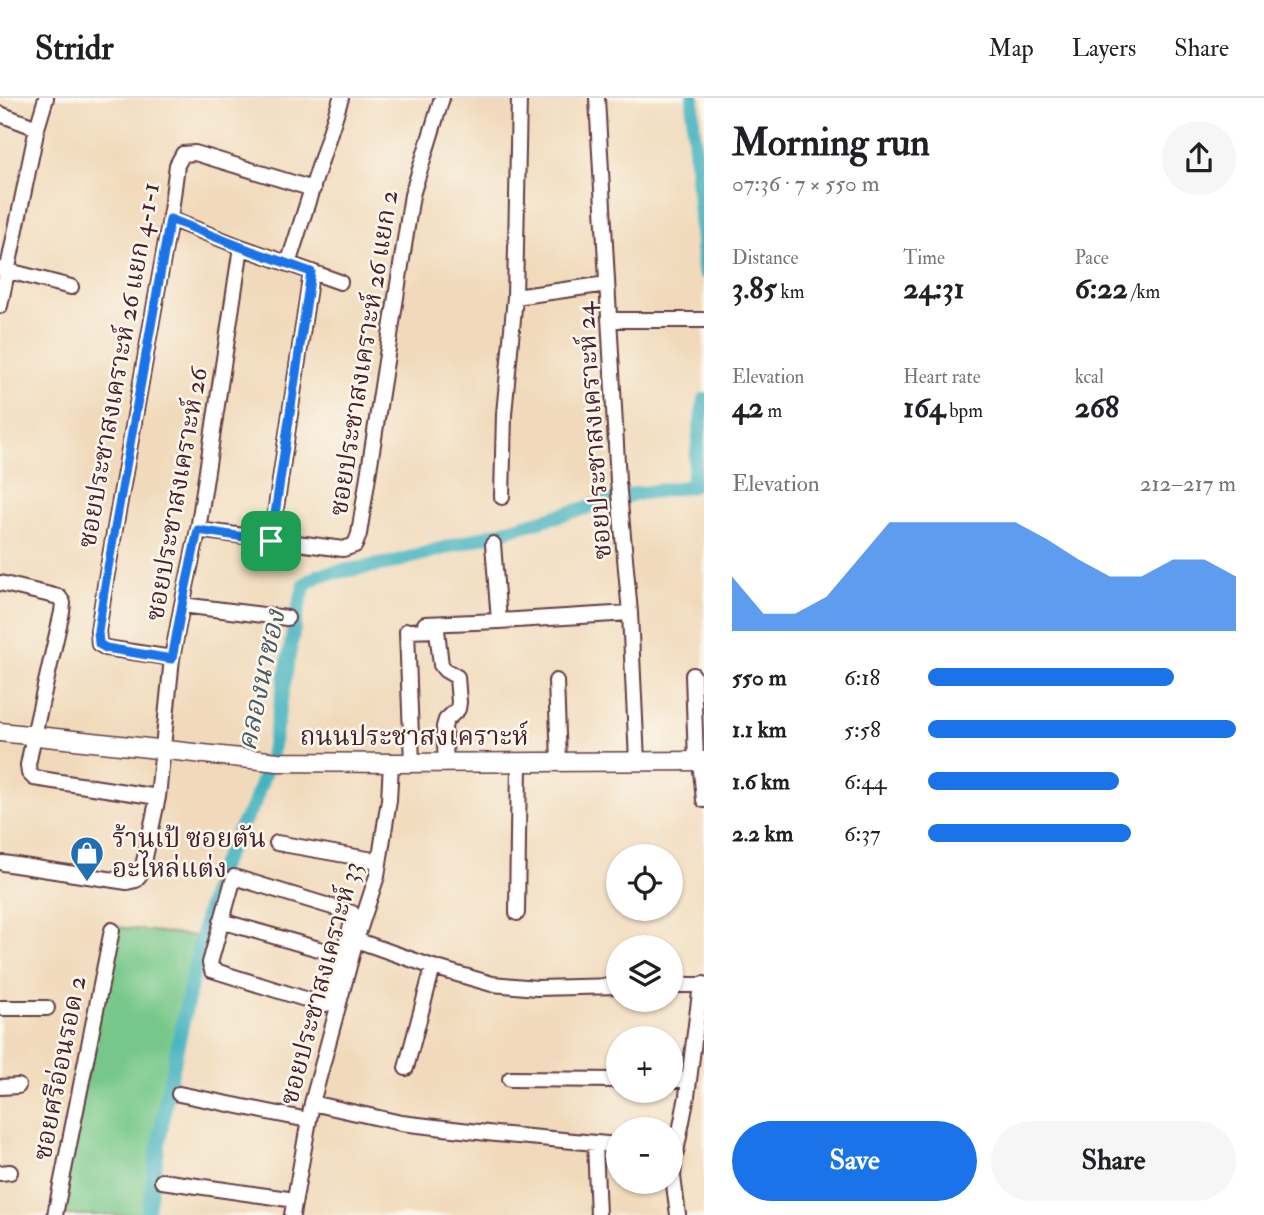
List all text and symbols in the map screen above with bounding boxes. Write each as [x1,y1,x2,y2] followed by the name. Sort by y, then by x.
[35,28,114,69] text: Stridr
[989,33,1034,64] text: Map
[1072,33,1136,64] text: Layers
[1174,33,1229,64] text: Share
[732,119,930,167] text: Morning run
[1162,121,1236,195] button: share
[732,169,880,198] text: 07:36 · 7 × 550 m
[70,180,167,550] street label: ซอยประชาสงเคราะห์ 26 แยก 4-1-1
[321,188,406,518] street label: ซอยประชาสงเคราะห์ 26 แยก 2
[732,246,798,270] text: Distance
[903,246,945,270] text: Time
[1075,246,1109,270] text: Pace
[732,270,777,307] text: 3.85
[903,270,964,307] text: 24:31
[1075,270,1128,307] text: 6:22
[777,280,804,304] text: km
[1128,280,1160,304] text: /km
[568,300,619,561] street label: ซอยประชาสงเคราะห์ 24
[138,363,215,623] street label: ซอยประชาสงเคราะห์ 26
[732,365,804,389] text: Elevation
[903,365,981,389] text: Heart rate
[1075,365,1104,389] text: kcal
[732,389,763,426] text: 42
[903,389,945,426] text: 164
[1075,389,1119,426] text: 268
[763,399,782,423] text: m
[945,399,983,423] text: bpm
[732,469,820,498] text: Elevation
[1140,469,1236,498] text: 212–217 m
[241,511,301,571] pin
[252,522,290,560] icon: arrive
[229,606,294,754] water label: คลองนาซอง
[732,663,787,692] text: 550 m
[844,663,880,692] text: 6:18
[732,715,787,744] text: 1.1 km
[844,715,881,744] text: 5:58
[300,720,528,753] street label: ถนนประชาสงเคราะห์
[732,767,790,796] text: 1.6 km
[844,767,886,796] text: 6:44
[732,819,793,848] text: 2.2 km
[844,819,881,848] text: 6:37
[112,823,266,885] place label: ร้านเป้ ซอยตัน อะไหล่แต่ง
[68,834,106,883] shop icon: ร้านเป้ ซอยตัน อะไหล่แต่ง
[606,844,683,1194] map controls
[606,844,683,921] button: locate
[272,858,369,1108] street label: ซอยประชาสงเคราะห์ 33
[606,935,683,1012] button: layers
[26,973,94,1163] street label: ซอยศรีอ่อนรอด 2
[606,1026,683,1103] button: +
[606,1117,683,1194] button: −
[732,1121,977,1201] button: Save
[991,1121,1236,1201] button: Share

